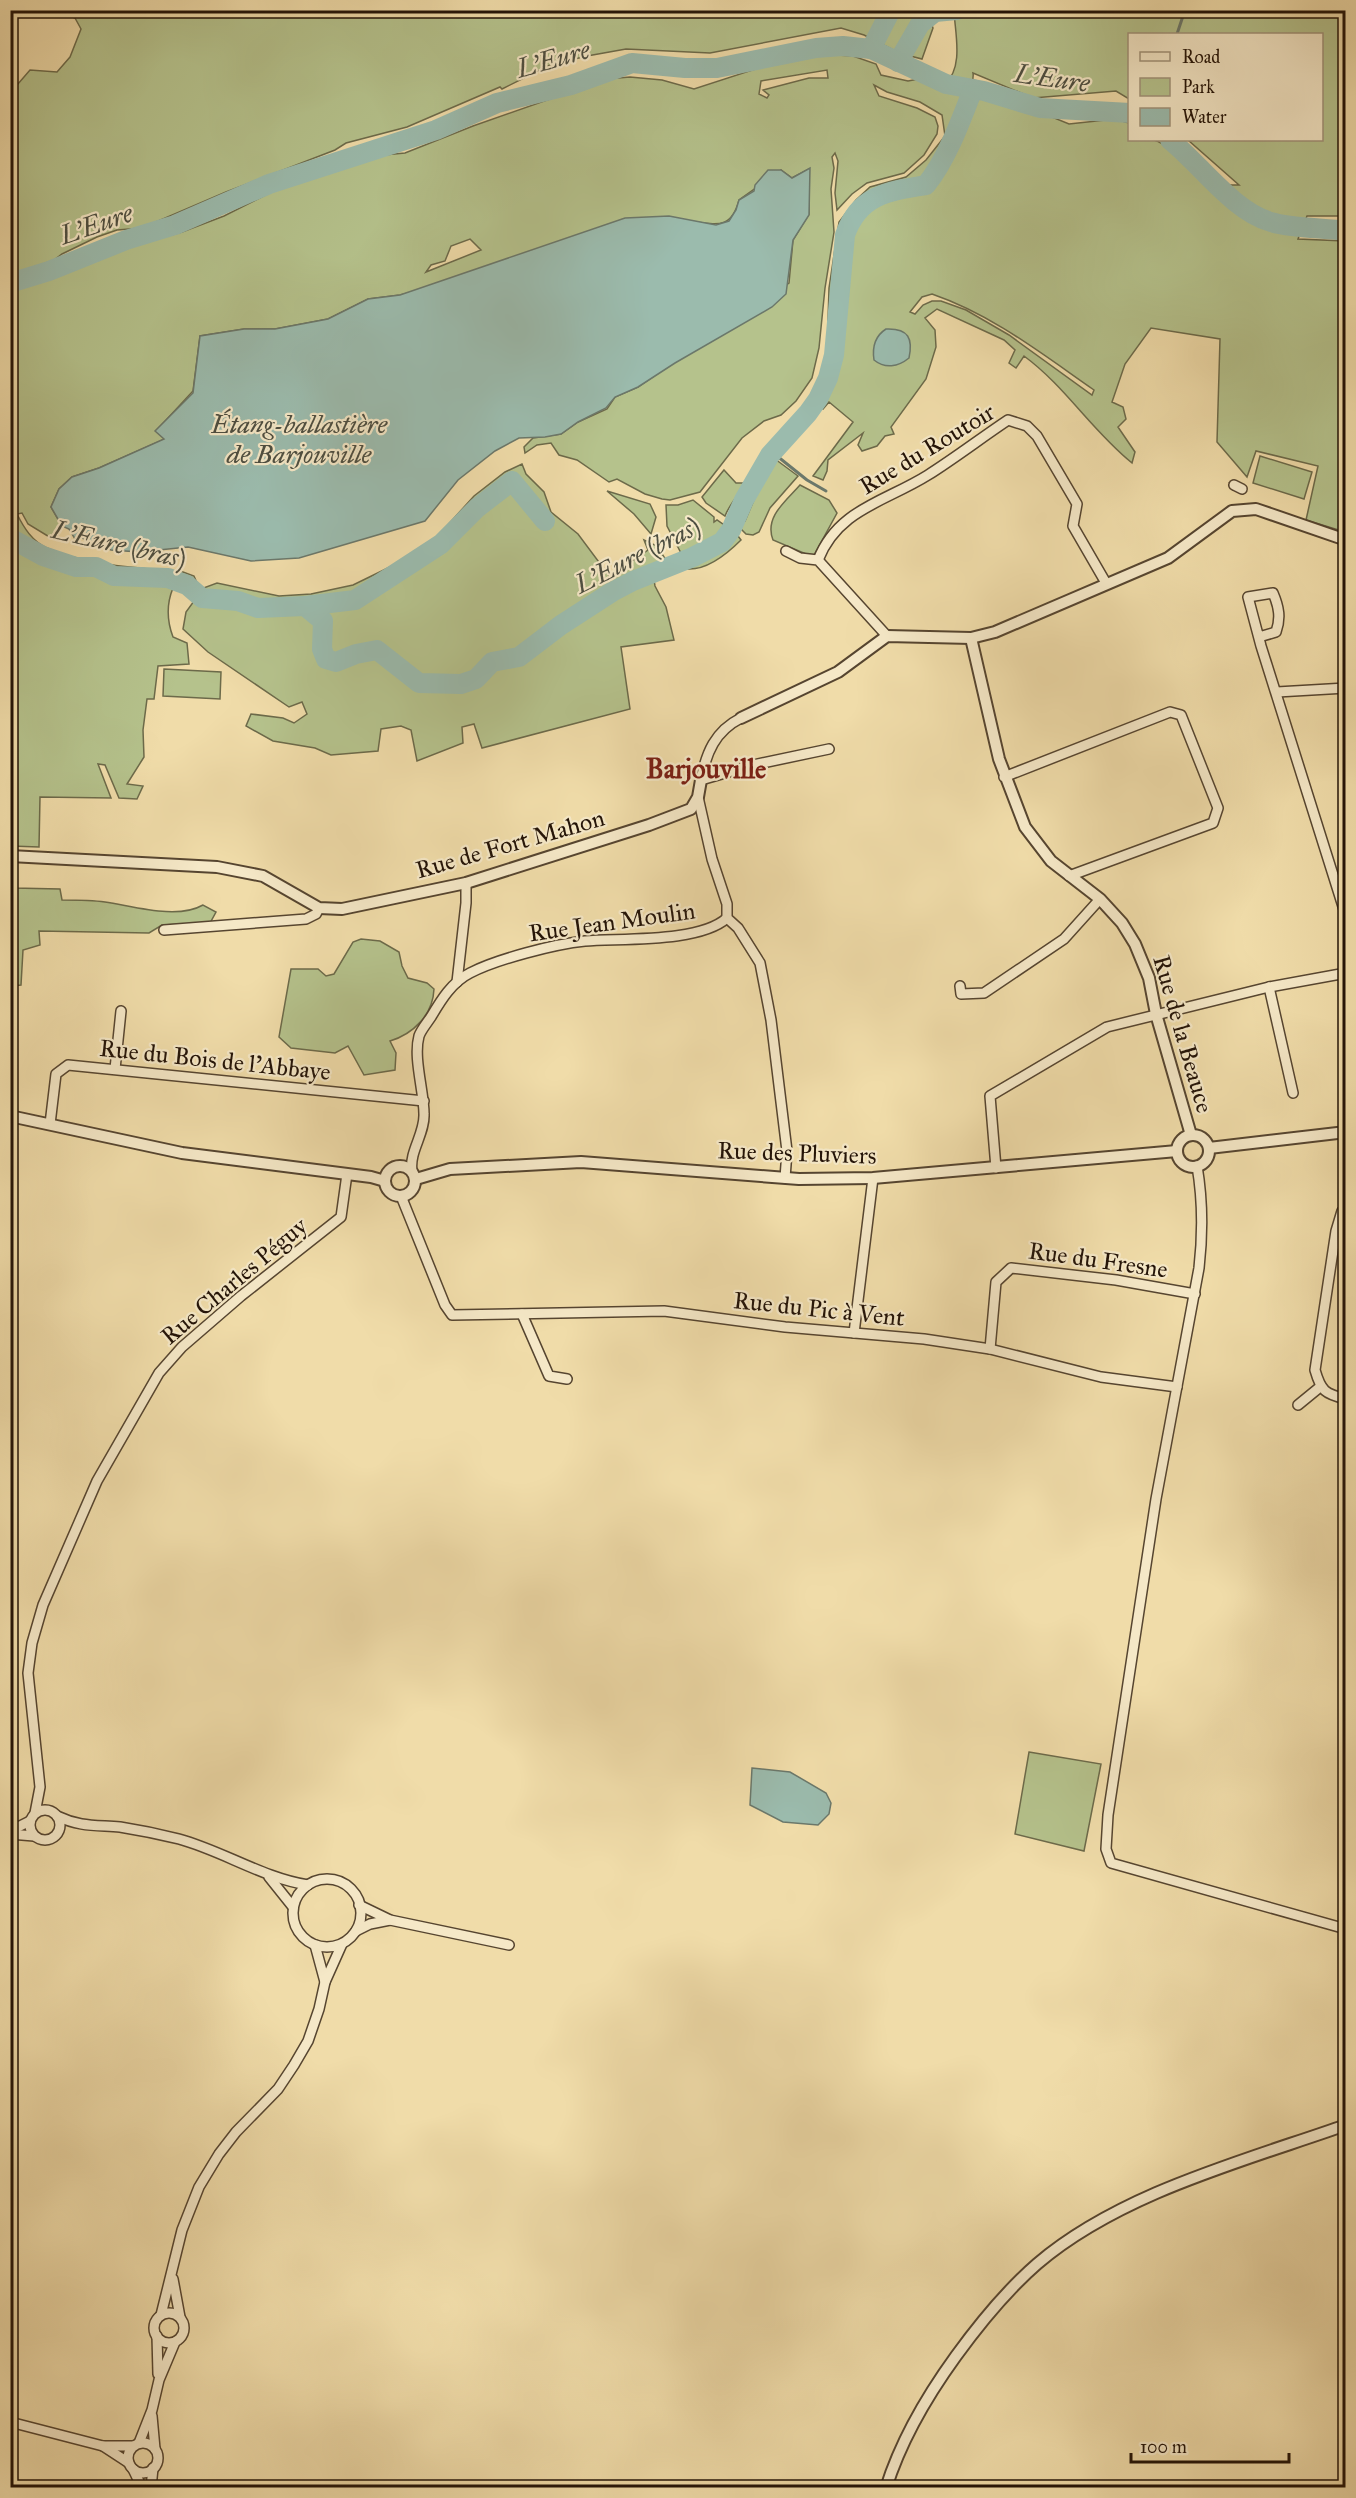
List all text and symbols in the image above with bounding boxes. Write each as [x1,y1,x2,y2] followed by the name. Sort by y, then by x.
[512,33,595,85] water label: L'Eure
[1128,33,1323,141] legend
[1182,46,1220,68] text: Road
[1012,57,1093,99] water label: L'Eure
[1182,76,1215,98] text: Park
[1182,106,1227,128] text: Water
[54,196,138,252] water label: L'Eure
[854,397,1000,501] street label: Rue du Routoir
[210,408,388,470] water label: Étang-ballastière de Barjouville
[568,510,705,601] water label: L'Eure (bras)
[48,513,189,575] water label: L'Eure (bras)
[646,752,766,785] district label: Barjouville
[412,803,608,885] street label: Rue de Fort Mahon
[527,895,697,949] street label: Rue Jean Moulin
[1146,952,1220,1116] street label: Rue de la Beauce
[98,1033,332,1087] street label: Rue du Bois de l'Abbaye
[717,1135,877,1171] street label: Rue des Pluviers
[155,1210,314,1351] street label: Rue Charles Péguy
[1026,1235,1170,1285] street label: Rue du Fresne
[732,1285,907,1333] street label: Rue du Pic à Vent
[1131,2426,1288,2464] scale bar
[1140,2436,1187,2458] text: 100 m

